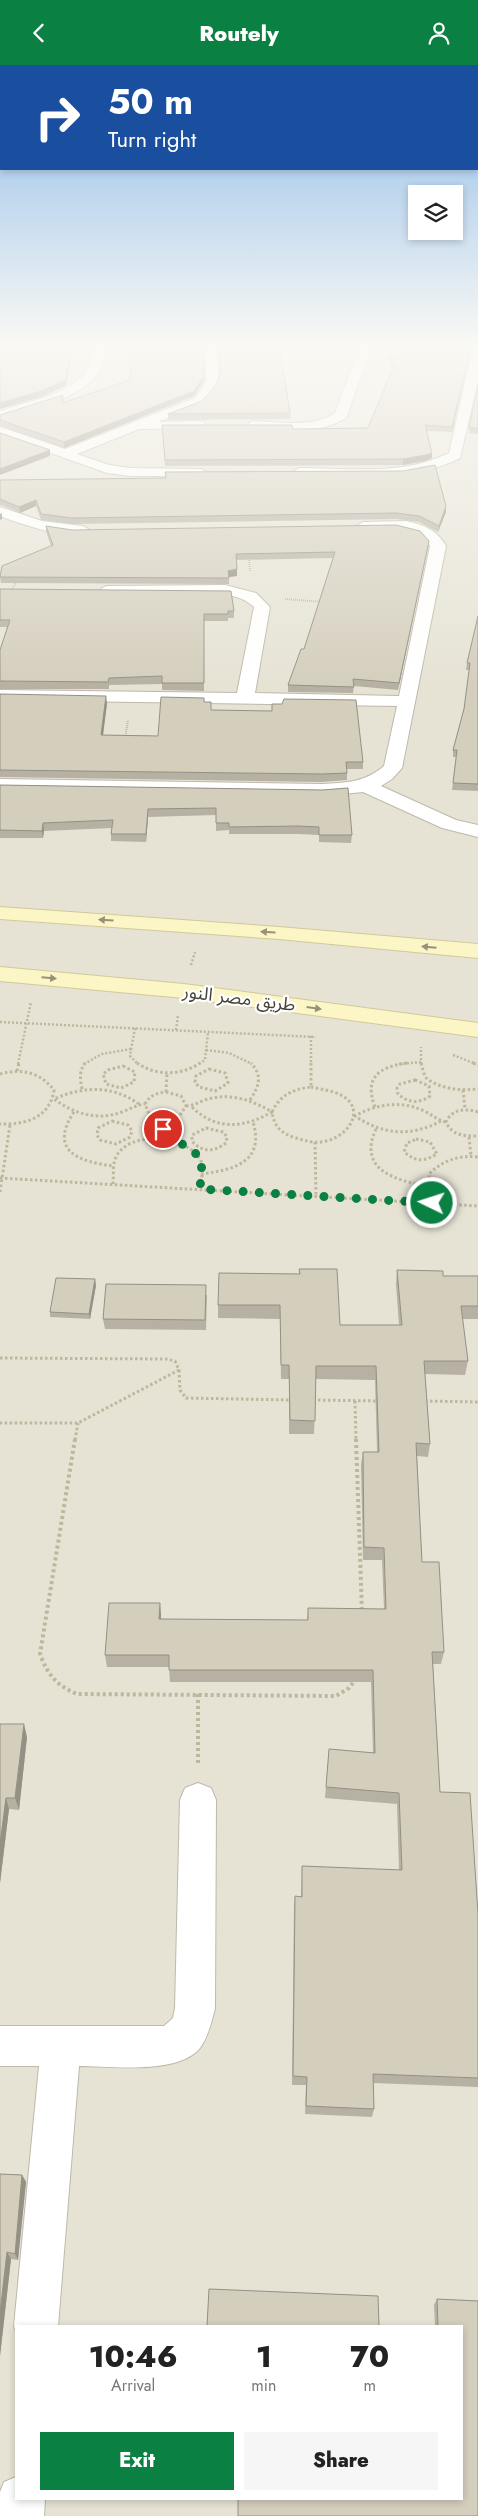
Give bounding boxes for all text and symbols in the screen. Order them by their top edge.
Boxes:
text: Routely [199,17,279,49]
icon: back [25,19,53,47]
icon: person [425,19,453,47]
text: 50 m [108,77,193,127]
icon: right [25,85,90,150]
text: Turn right [108,123,196,155]
map controls [408,185,463,240]
button: layers [408,185,463,240]
one-way arrow [97,916,113,924]
one-way arrow [259,928,275,936]
one-way arrow [421,943,437,951]
one-way arrow [41,975,57,983]
street label: طريق مصر النور [180,978,297,1018]
one-way arrow [307,1004,323,1012]
pin [142,1108,184,1150]
icon: arrive [149,1115,177,1143]
position arrow [405,1176,457,1228]
text: 10:46 [89,2335,178,2378]
text: 1 [256,2335,272,2378]
text: 70 [350,2335,389,2378]
text: Arrival [111,2374,155,2397]
text: min [251,2374,276,2397]
text: m [363,2374,376,2397]
button: Exit [40,2432,234,2490]
button: Share [244,2432,438,2490]

